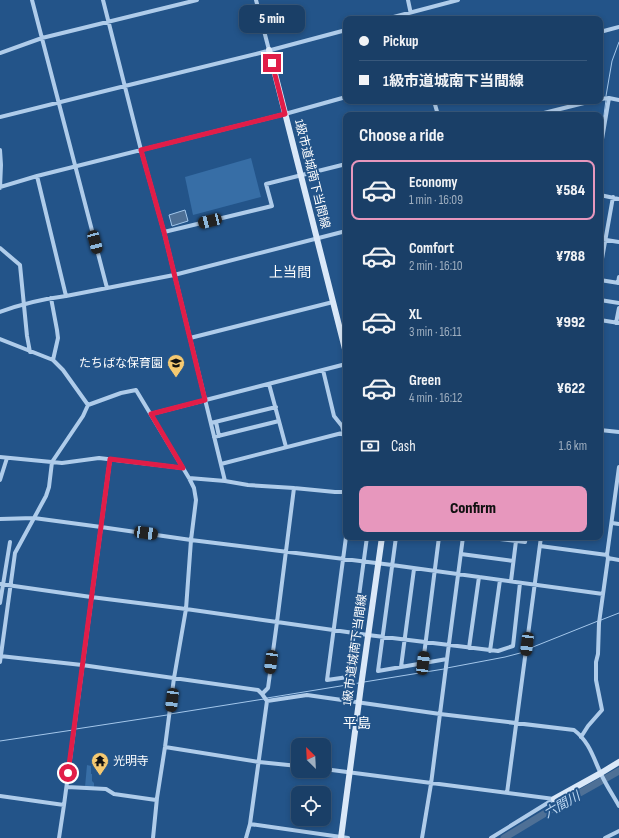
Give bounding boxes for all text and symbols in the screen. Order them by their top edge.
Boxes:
callout: 5 min [239,5,305,33]
text: 5 min [259,11,285,27]
text: Pickup [383,32,419,51]
route end [263,54,281,72]
text: 1級市道城南下当間線 [383,72,524,91]
street label: 1級市道城南下当間線 [291,118,333,230]
text: Choose a ride [359,125,444,146]
icon: car [361,172,397,208]
text: Economy [409,173,458,192]
text: ¥584 [556,181,585,200]
text: 1 min · 16:09 [409,192,463,208]
car [197,212,223,230]
car [86,229,104,255]
icon: car [361,238,397,274]
text: Comfort [409,239,454,258]
text: ¥788 [556,247,585,266]
text: 2 min · 16:10 [409,258,463,274]
district label: 上当間 [269,264,311,281]
icon: car [361,304,397,340]
text: XL [409,305,422,324]
text: ¥992 [556,313,585,332]
text: 3 min · 16:11 [409,324,461,340]
school or university icon: たちばな保育園 [166,353,186,378]
place label: たちばな保育園 [79,356,163,371]
icon: car [361,370,397,406]
text: Green [409,371,441,390]
text: ¥622 [556,379,585,398]
text: 4 min · 16:12 [409,390,462,406]
icon: cash [359,435,381,457]
text: Cash [391,437,416,456]
text: 1.6 km [559,438,587,454]
button: Confirm [359,486,587,532]
car [133,525,159,541]
street label: 1級市道城南下当間線 [340,593,370,707]
car [520,631,534,657]
car [263,649,279,675]
car [416,650,430,676]
car [165,687,179,713]
district label: 平島 [343,715,371,732]
north arrow [291,738,331,778]
map controls [291,738,331,826]
temple icon: 光明寺 [90,751,110,776]
place label: 光明寺 [113,754,149,769]
route start [59,764,77,782]
button: locate [291,786,331,826]
water label: 六間川 [541,787,585,822]

